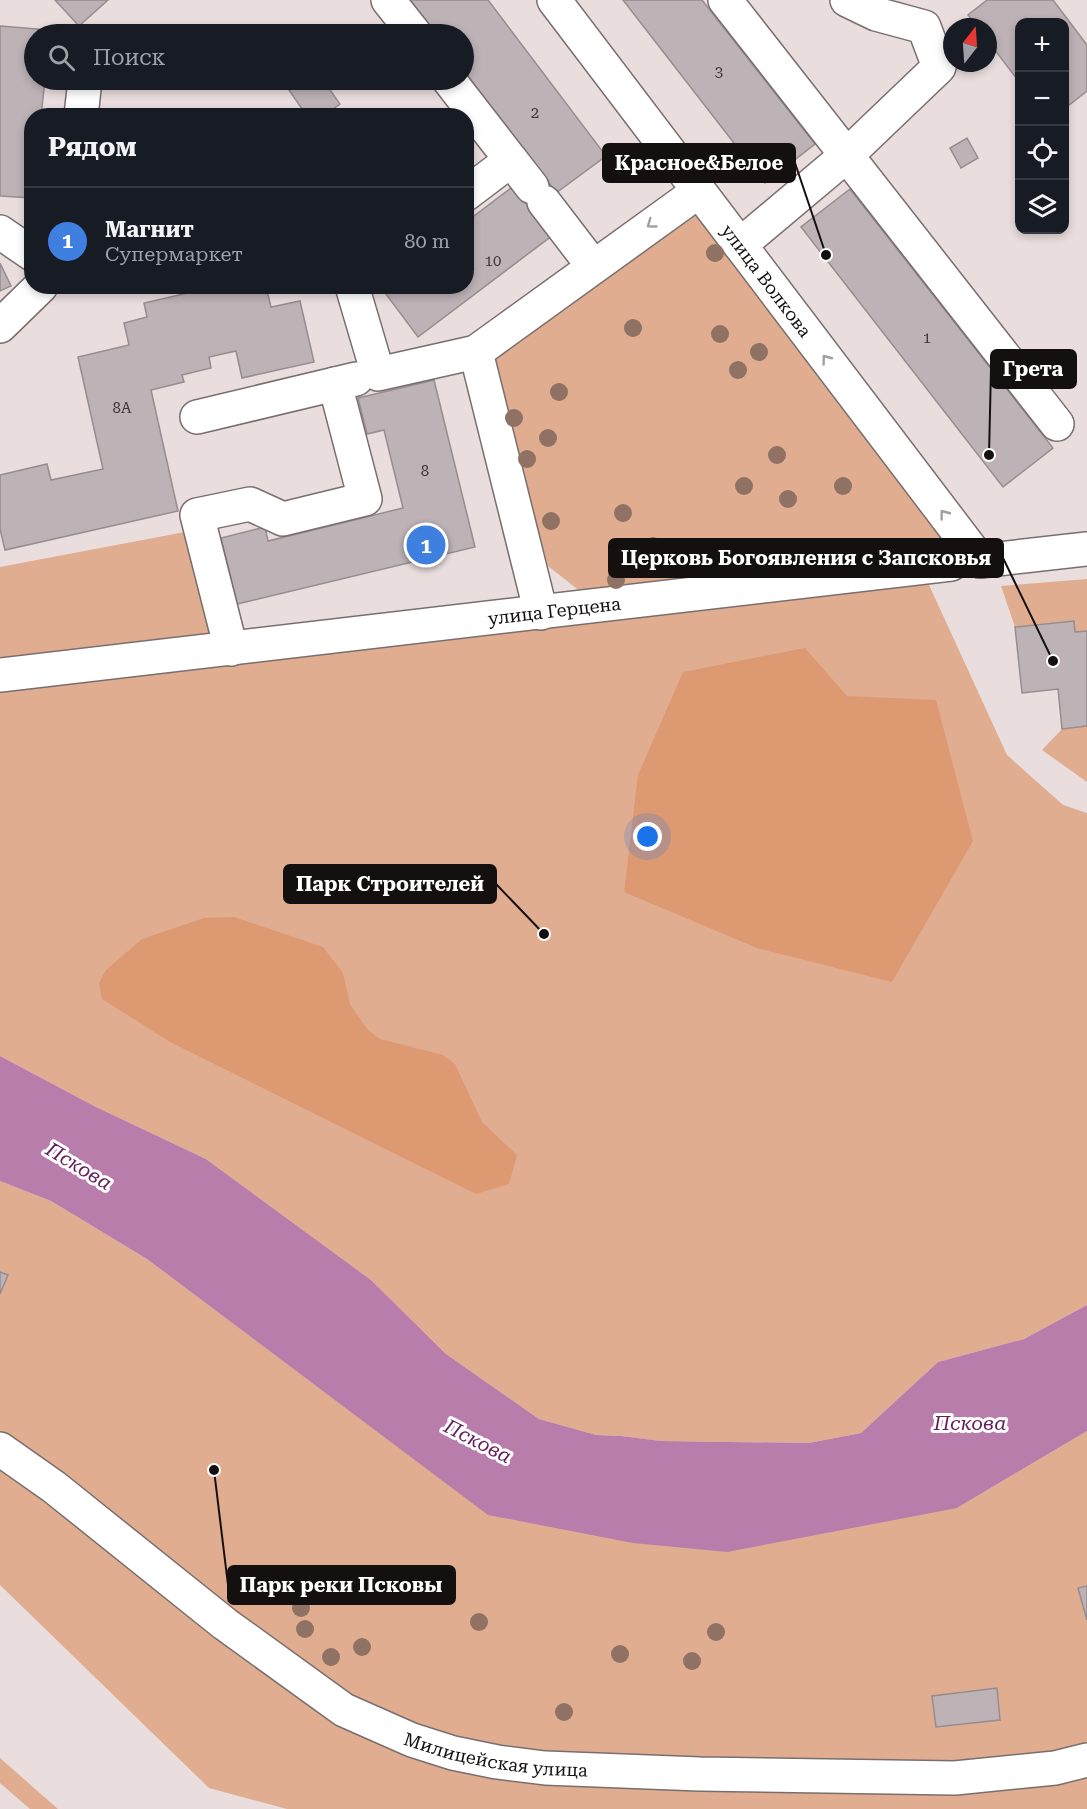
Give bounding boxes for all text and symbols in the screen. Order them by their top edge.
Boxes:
north arrow [943,18,997,72]
map controls [1015,18,1069,234]
button: + [1015,18,1069,72]
search box [24,24,474,90]
icon: search [45,41,78,74]
text: Поиск [93,45,165,70]
house number: 3 [715,63,723,81]
button: − [1015,72,1069,126]
house number: 2 [531,104,539,122]
button: locate [1015,126,1069,180]
text: Рядом [48,132,137,162]
callout: Красное&Белое [603,144,795,182]
text: Красное&Белое [615,151,783,175]
button: layers [1015,180,1069,234]
text: Магнит [105,217,194,242]
one-way arrow [646,217,657,228]
street label: улица Волкова [717,220,817,341]
text: 1 [62,229,73,253]
text: 80 m [404,229,450,253]
text: Супермаркет [105,242,243,266]
house number: 10 [485,252,501,270]
house number: 1 [923,329,931,347]
callout: Грета [991,350,1076,388]
one-way arrow [823,355,834,366]
text: Грета [1003,357,1064,381]
house number: 8А [113,399,132,417]
house number: 8 [421,462,429,480]
one-way arrow [941,510,952,521]
pin: 1 [406,522,446,568]
callout: Церковь Богоявления с Запсковья [609,539,1003,577]
text: Церковь Богоявления с Запсковья [621,546,991,570]
street label: улица Герцена [487,592,622,628]
your location [633,822,662,851]
callout: Парк Строителей [284,865,496,903]
text: Парк Строителей [296,872,484,896]
water label: Пскова [41,1137,116,1195]
water label: Пскова [933,1411,1006,1435]
water label: Пскова [439,1413,516,1468]
callout: Парк реки Псковы [228,1566,455,1604]
text: Парк реки Псковы [240,1573,442,1597]
street label: Милицейская улица [401,1728,588,1780]

